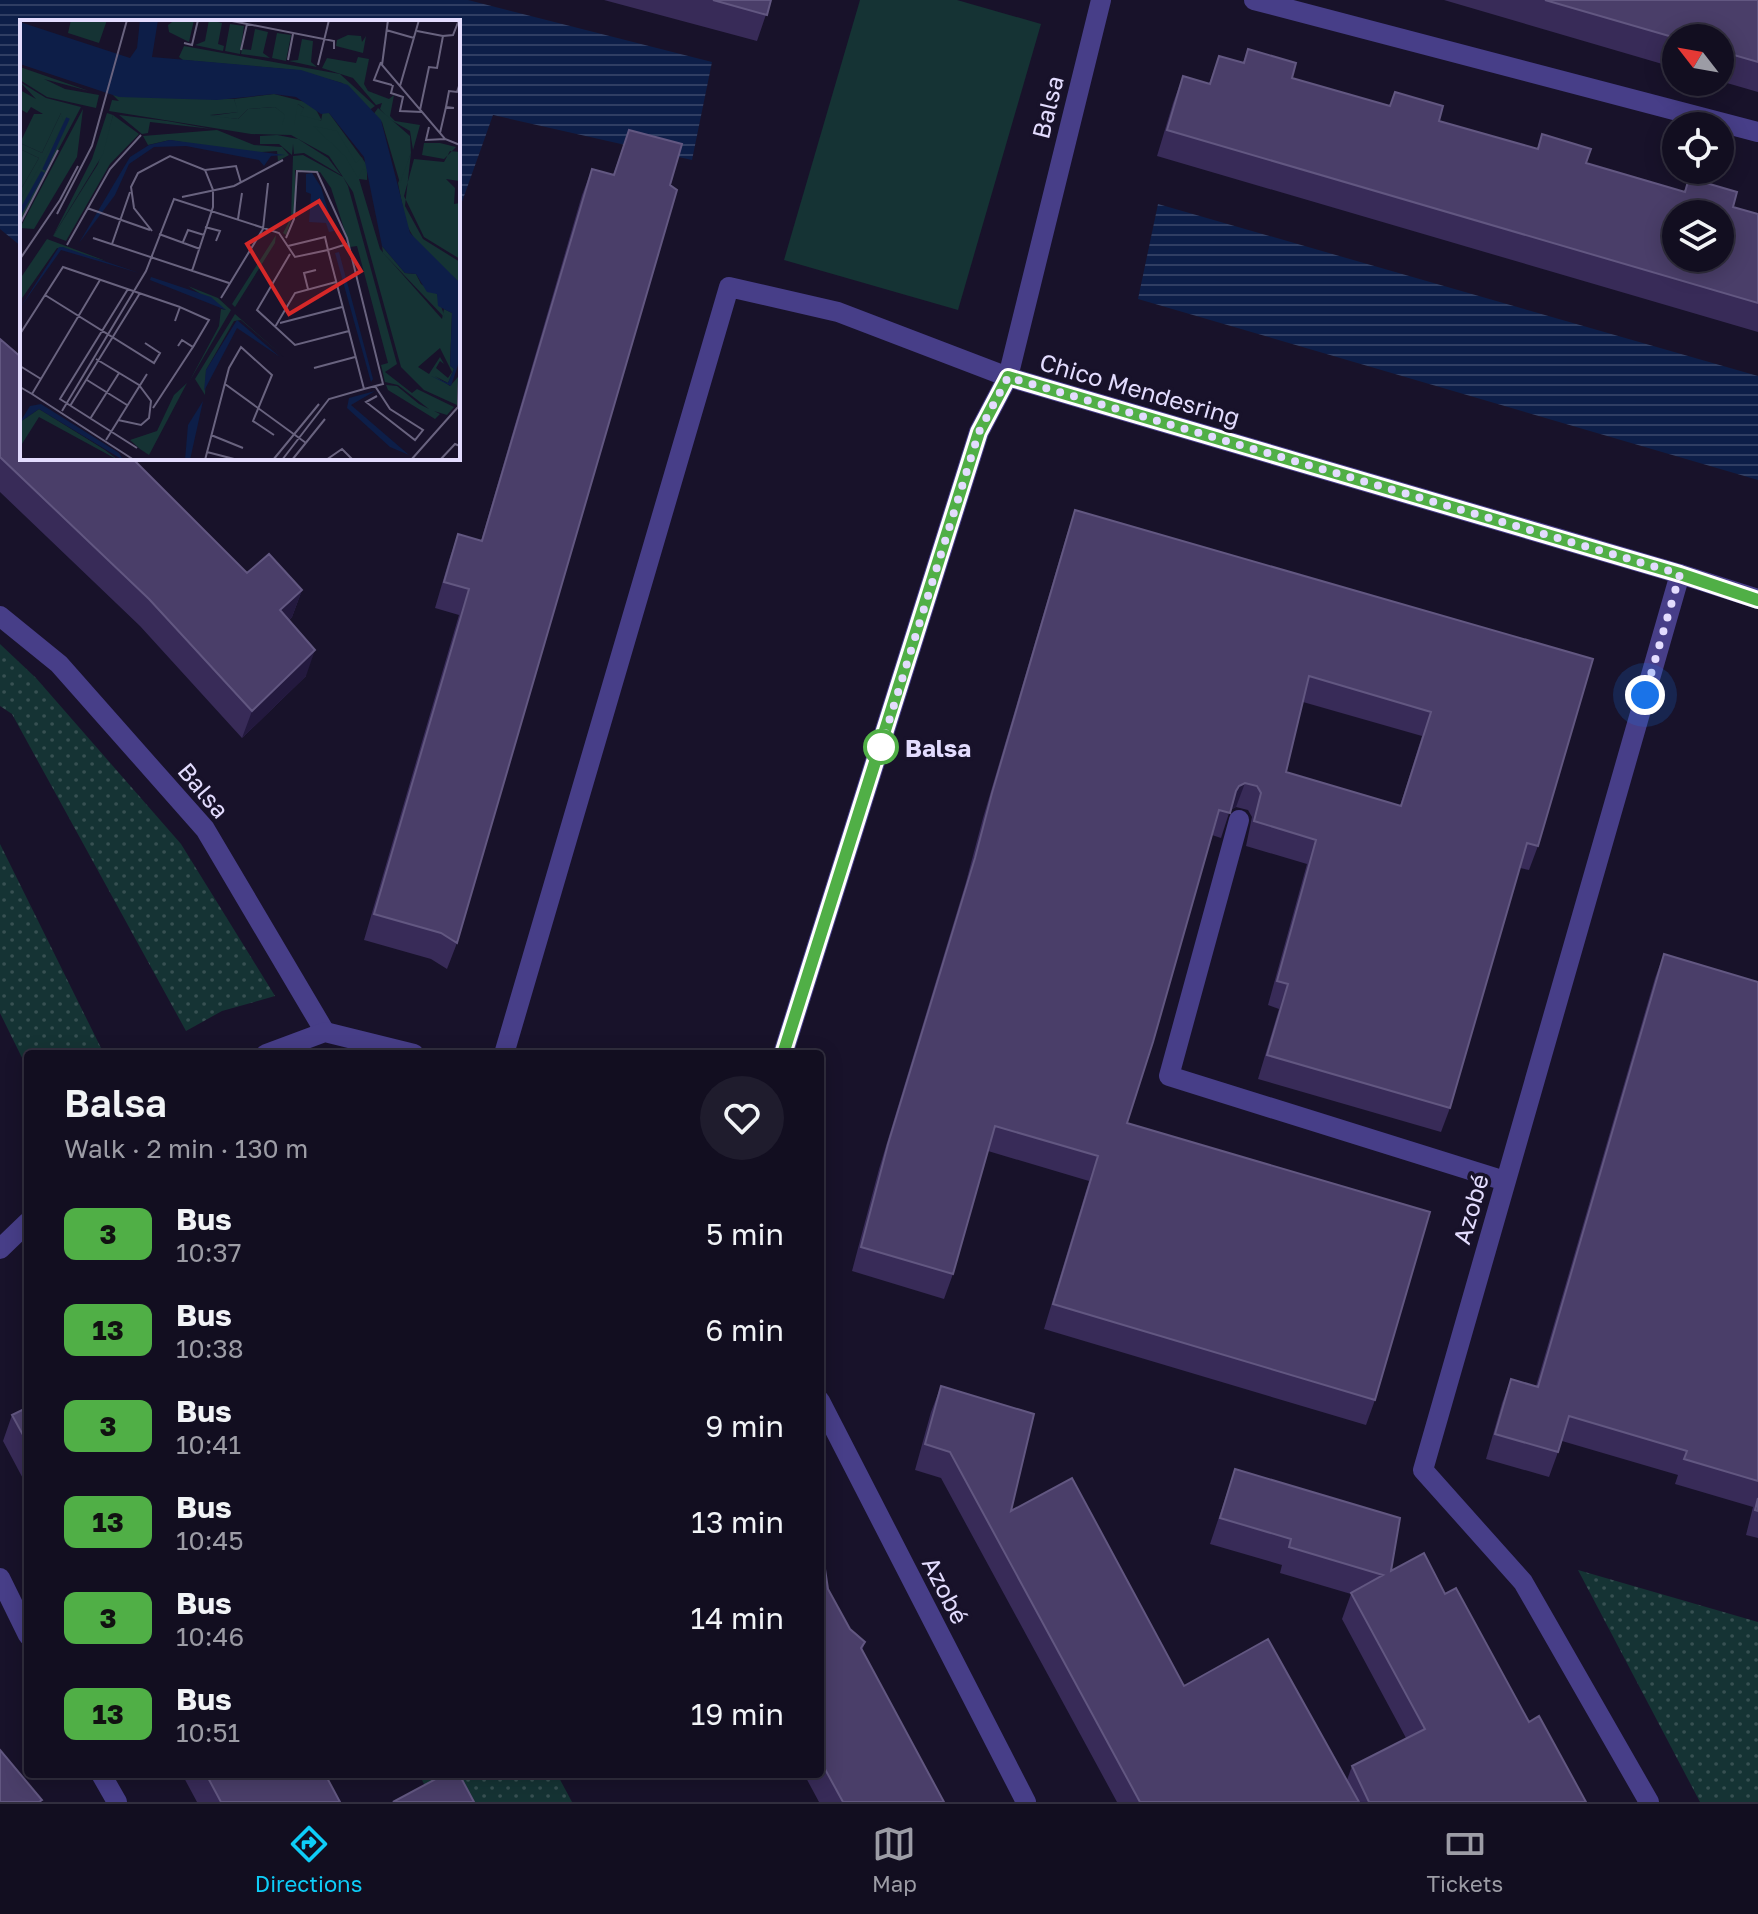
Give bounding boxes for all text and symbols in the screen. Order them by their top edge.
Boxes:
inset map [20,20,460,460]
north arrow [1662,24,1734,96]
map controls [1662,24,1734,272]
street label: Balsa [1025,73,1069,141]
button: locate [1662,112,1734,184]
button: layers [1662,200,1734,272]
street label: Chico Mendesring [1036,347,1244,431]
your location [1625,675,1665,715]
marker: Balsa [864,730,898,764]
place label: Balsa [905,733,971,762]
street label: Balsa [172,756,236,824]
button: heart [700,1076,784,1160]
text: Balsa [64,1080,167,1125]
text: Walk · 2 min · 130 m [64,1133,308,1164]
street label: Azobé [1446,1171,1494,1247]
text: Bus [176,1201,232,1237]
text: 5 min [706,1216,784,1252]
text: 3 [99,1217,117,1250]
text: 10:37 [176,1237,242,1268]
text: Bus [176,1297,232,1333]
text: 6 min [705,1312,784,1348]
text: 13 [92,1313,124,1346]
text: 10:38 [176,1333,244,1364]
text: Bus [176,1393,232,1429]
text: 9 min [705,1408,784,1444]
text: 3 [99,1409,117,1442]
text: 10:41 [176,1429,241,1460]
text: Bus [176,1489,232,1525]
text: 13 min [691,1504,784,1540]
text: 13 [92,1505,124,1538]
text: 10:45 [176,1525,243,1556]
street label: Azobé [917,1552,975,1628]
text: Bus [176,1585,232,1621]
text: 14 min [691,1600,784,1636]
text: 3 [99,1601,117,1634]
text: 10:46 [176,1621,244,1652]
text: Bus [176,1681,232,1717]
text: 19 min [691,1696,784,1732]
text: 13 [92,1697,124,1730]
text: 10:51 [176,1717,240,1748]
tab: Directions [255,1822,362,1897]
tab: Map [872,1822,917,1897]
tab: Tickets [1426,1822,1503,1897]

